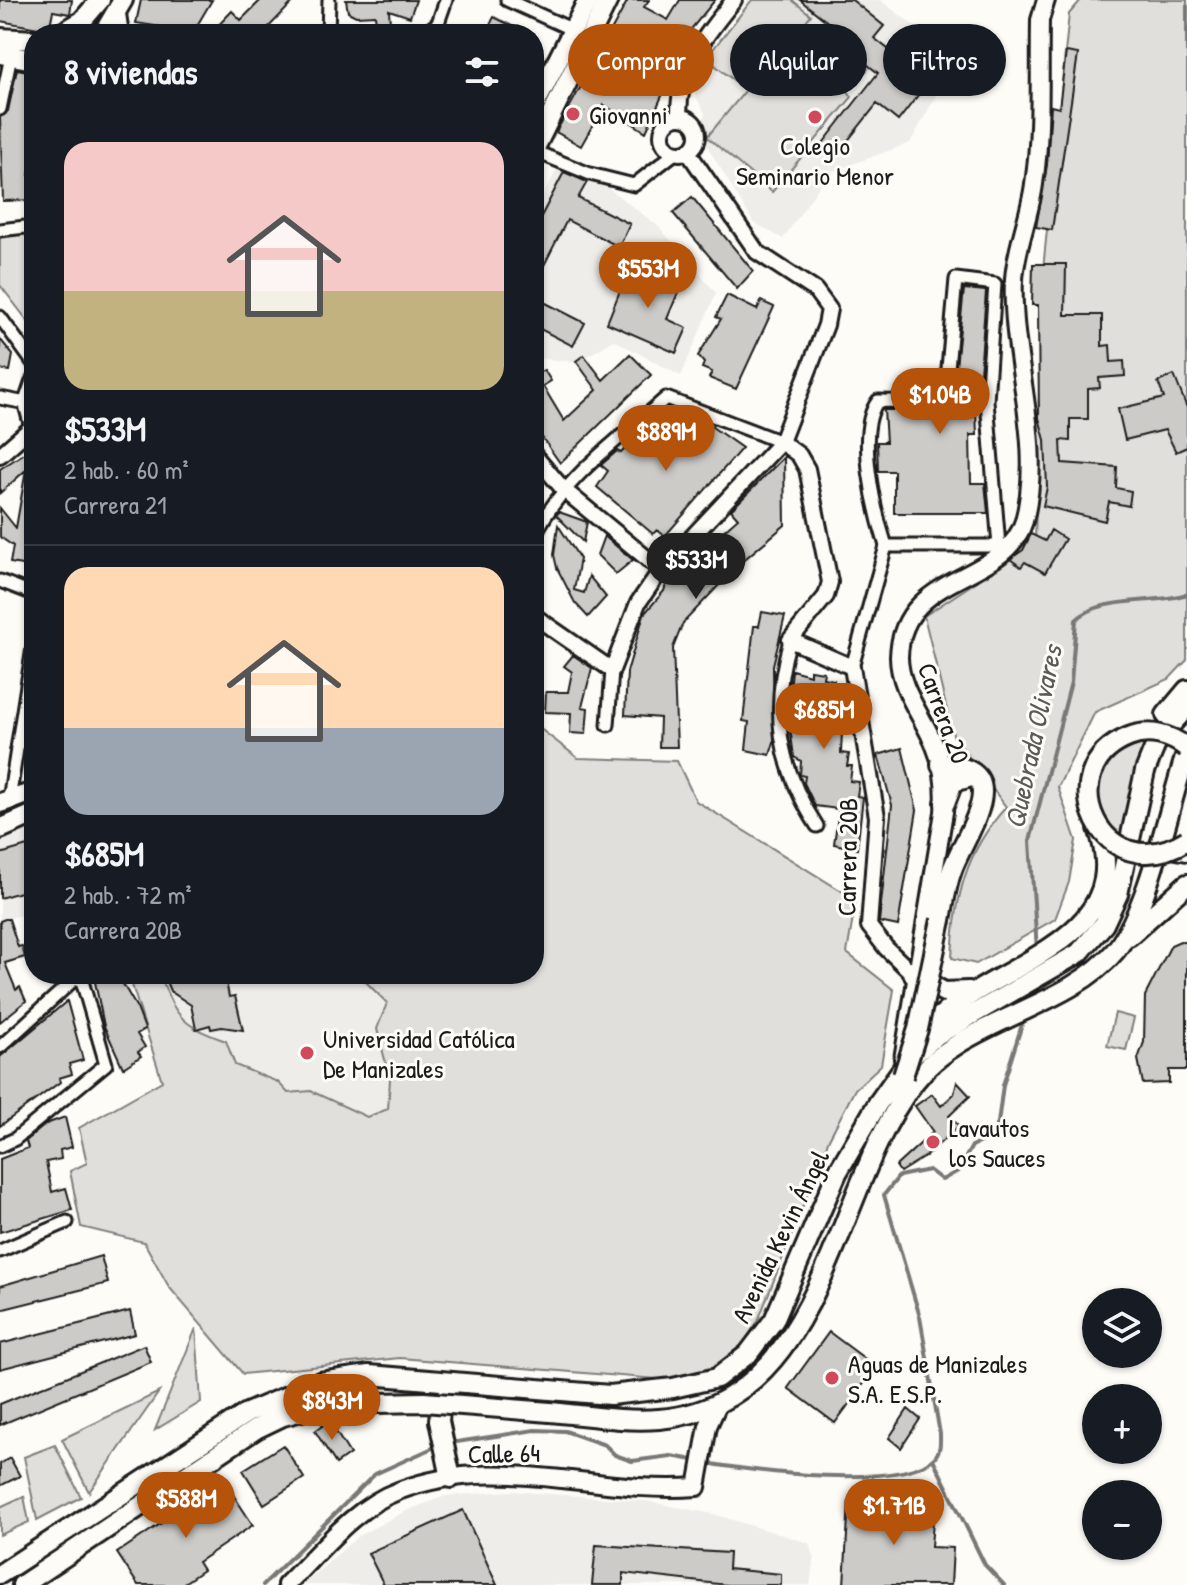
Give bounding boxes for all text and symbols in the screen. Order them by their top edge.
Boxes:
chip: Comprar [568,24,714,96]
chip: Alquilar [730,24,867,96]
chip: Filtros [883,24,1006,96]
text: 8 viviendas [64,49,198,95]
icon: filters [460,50,504,94]
place label: Giovanni [589,97,668,132]
marker: Giovanni [564,105,582,123]
marker: Colegio Seminario Menor [806,108,824,126]
place label: Colegio Seminario Menor [736,128,894,193]
icon: home [212,194,356,338]
pin: $553M [592,242,704,310]
text: $553M [617,250,679,285]
pin: $1.04B [875,368,1005,436]
text: $1.04B [909,376,971,411]
pin: $889M [610,405,722,473]
text: $533M [64,406,146,452]
text: $889M [636,413,696,448]
text: 2 hab. · 60 m² [64,452,188,487]
text: Carrera 21 [64,487,167,522]
pin: $533M [640,533,752,601]
text: $533M [665,541,727,576]
icon: home [212,619,356,763]
water label: Quebrada Olivares [995,640,1071,832]
street label: Carrera 20 [910,658,978,768]
pin: $685M [768,683,880,751]
text: $685M [793,691,855,726]
street label: Carrera 20B [828,798,866,916]
text: $685M [64,831,144,877]
text: 2 hab. · 72 m² [64,877,191,912]
text: Carrera 20B [64,912,182,947]
place label: Universidad Católica De Manizales [323,1021,515,1086]
marker: Universidad Católica De Manizales [298,1044,316,1062]
place label: Lavautos los Sauces [949,1110,1045,1175]
marker: Lavautos los Sauces [924,1133,942,1151]
street label: Avenida Kevin Ángel [723,1144,837,1328]
map controls [1082,1288,1162,1560]
button: layers [1082,1288,1162,1368]
place label: Aguas de Manizales S.A. E.S.P. [848,1346,1027,1411]
marker: Aguas de Manizales S.A. E.S.P. [823,1369,841,1387]
pin: $843M [276,1374,388,1442]
text: $843M [301,1382,363,1417]
button: + [1082,1384,1162,1464]
street label: Calle 64 [468,1435,540,1471]
pin: $588M [130,1472,242,1540]
pin: $1.71B [829,1479,959,1547]
text: $588M [155,1480,217,1515]
button: − [1082,1480,1162,1560]
text: $1.71B [862,1487,926,1522]

